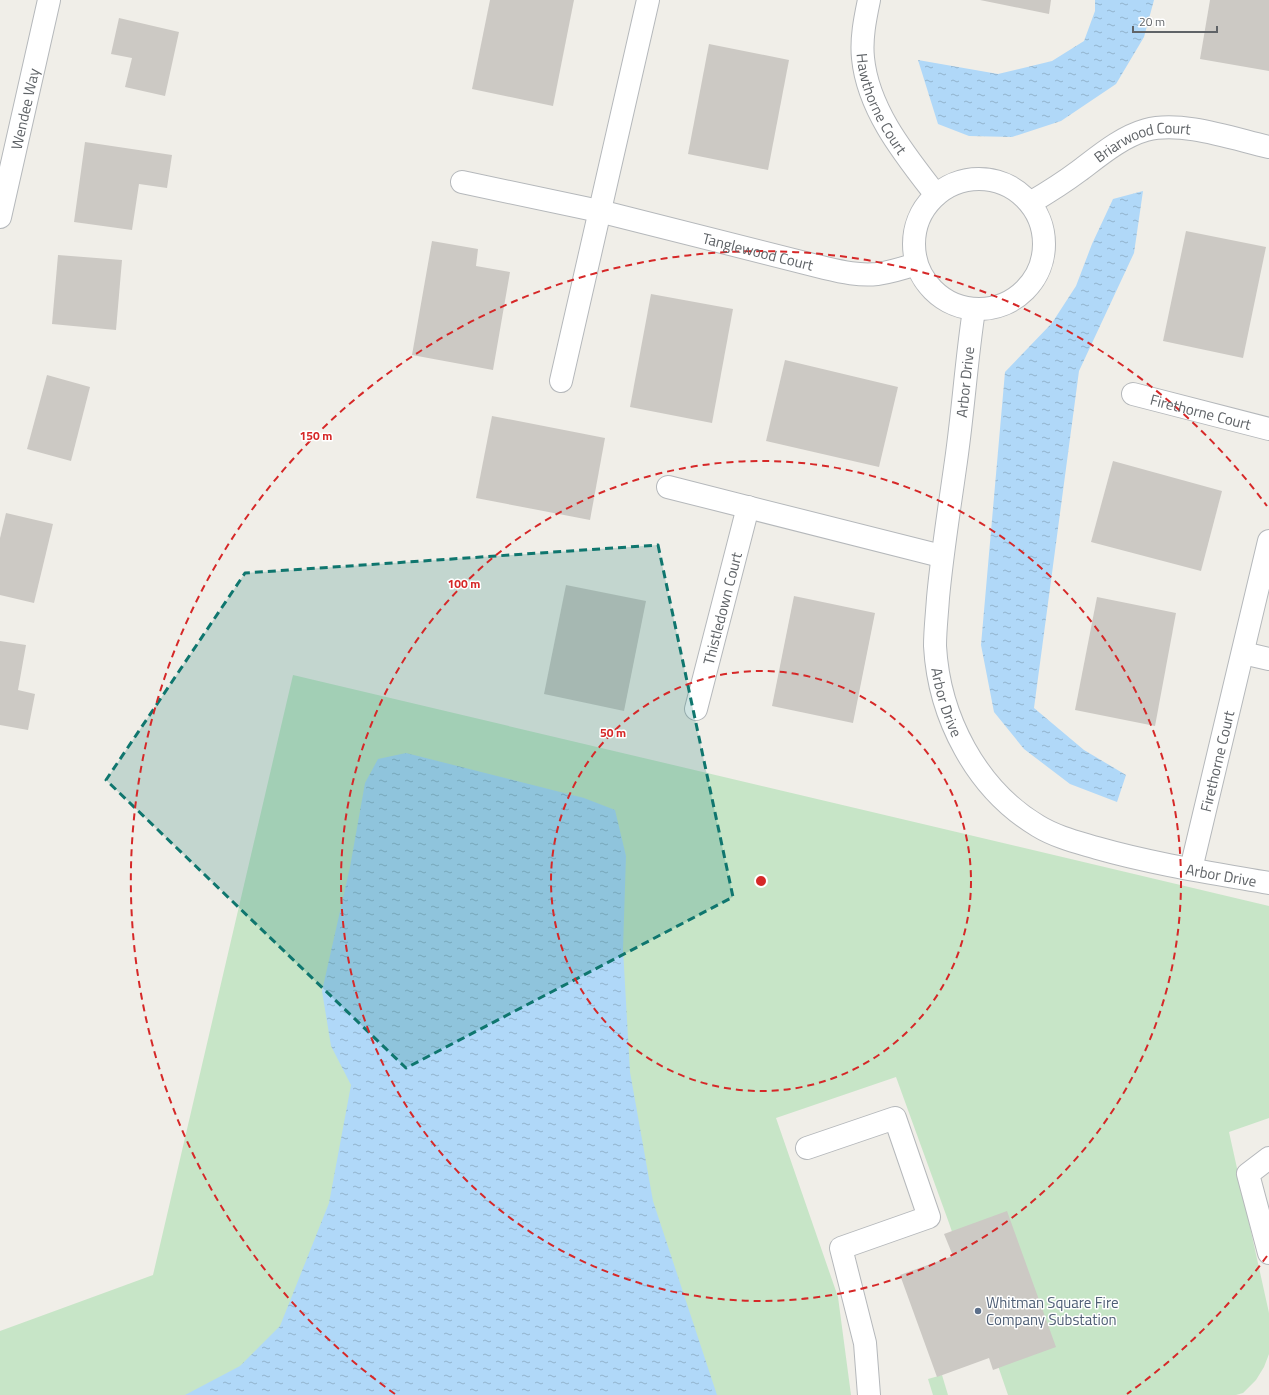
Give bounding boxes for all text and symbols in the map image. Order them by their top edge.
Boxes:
scale bar [1133,8,1217,34]
text: 20 m [1139,12,1165,31]
street label: Hawthorne Court [851,52,914,160]
street label: Wendee Way [4,66,45,152]
street label: Briarwood Court [1089,116,1193,168]
street label: Tanglewood Court [700,226,817,276]
street label: Arbor Drive [950,345,980,419]
street label: Firethorne Court [1148,387,1255,436]
text: 150 m [300,426,332,445]
street label: Thistledown Court [696,549,748,667]
text: 100 m [448,574,480,593]
street label: Arbor Drive [926,666,969,741]
street label: Firethorne Court [1194,707,1240,814]
text: 50 m [600,723,626,742]
street label: Arbor Drive [1184,857,1258,892]
centre of rings [754,874,768,888]
place label: Whitman Square Fire Company Substation [986,1291,1119,1331]
marker: Whitman Square Fire Company Substation [973,1306,983,1316]

